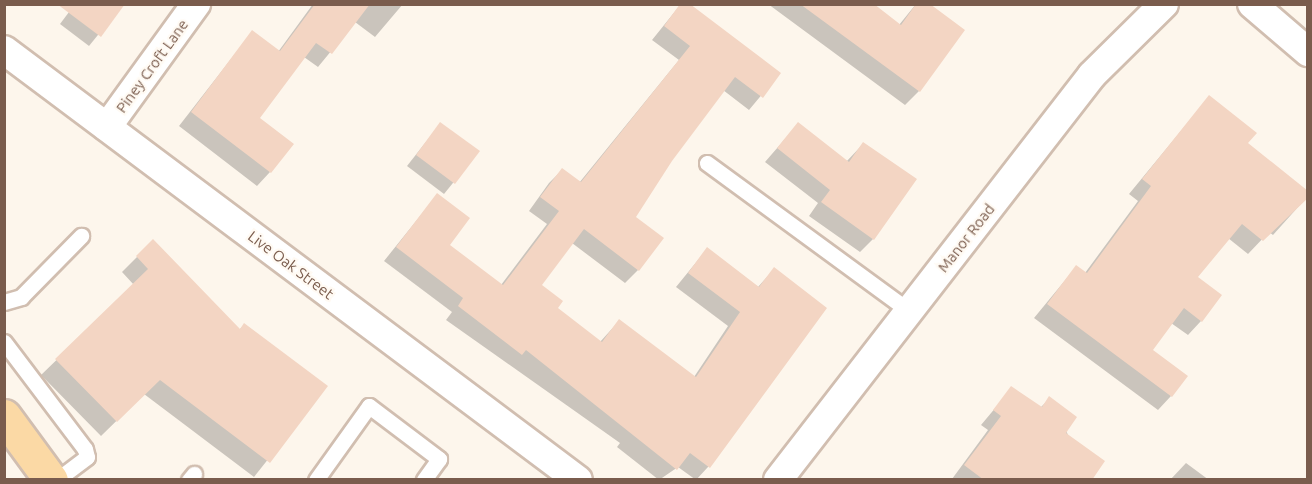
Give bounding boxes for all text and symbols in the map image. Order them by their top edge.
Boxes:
street label: Piney Croft Lane [112,16,192,116]
street label: Manor Road [934,200,998,276]
street label: Live Oak Street [245,227,337,303]

